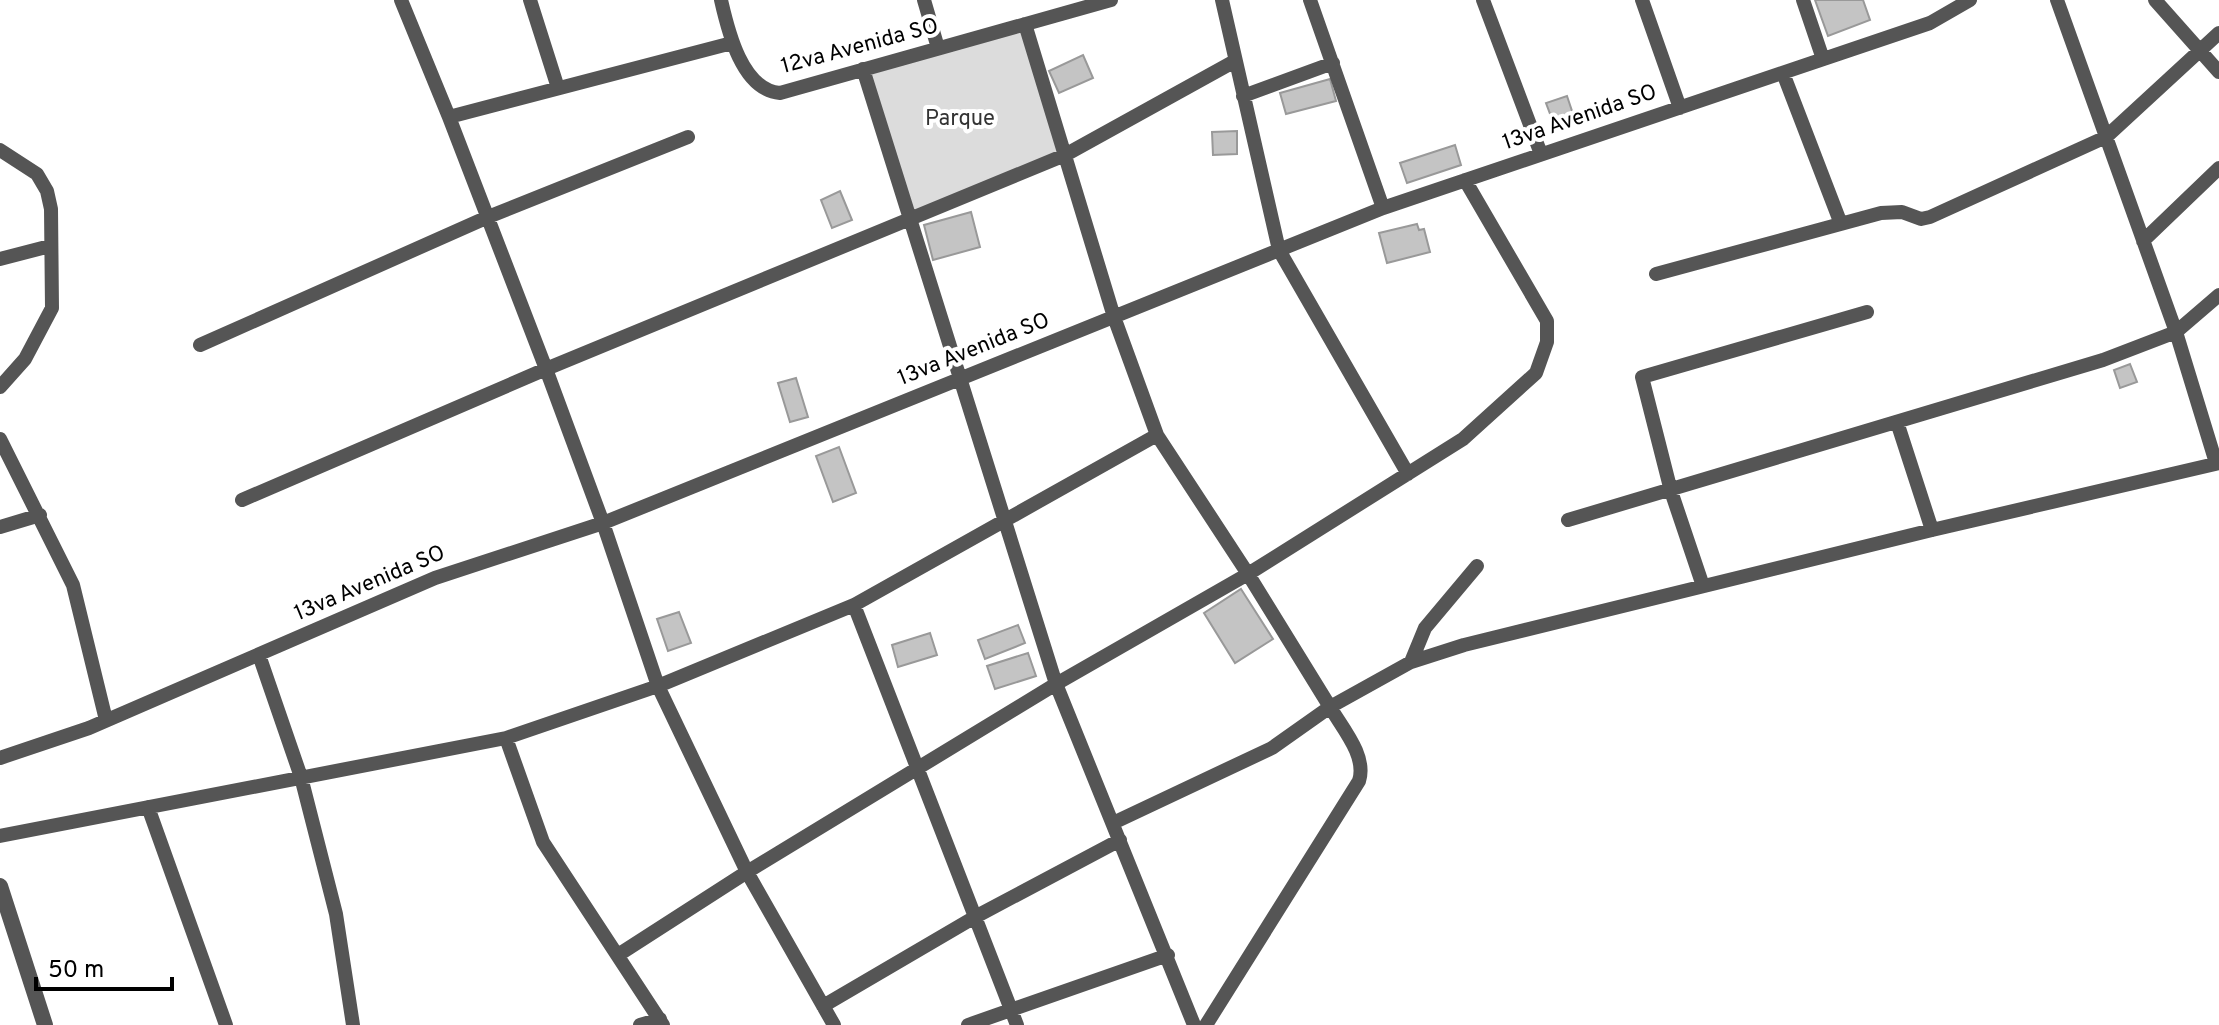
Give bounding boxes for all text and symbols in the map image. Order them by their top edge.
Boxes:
street label: 12va Avenida SO [778,13,942,81]
street label: 13va Avenida SO [1499,79,1661,157]
park label: Parque [925,106,995,133]
street label: 13va Avenida SO [894,307,1054,393]
street label: 13va Avenida SO [290,540,450,628]
scale bar [36,941,172,991]
text: 50 m [48,956,104,986]

